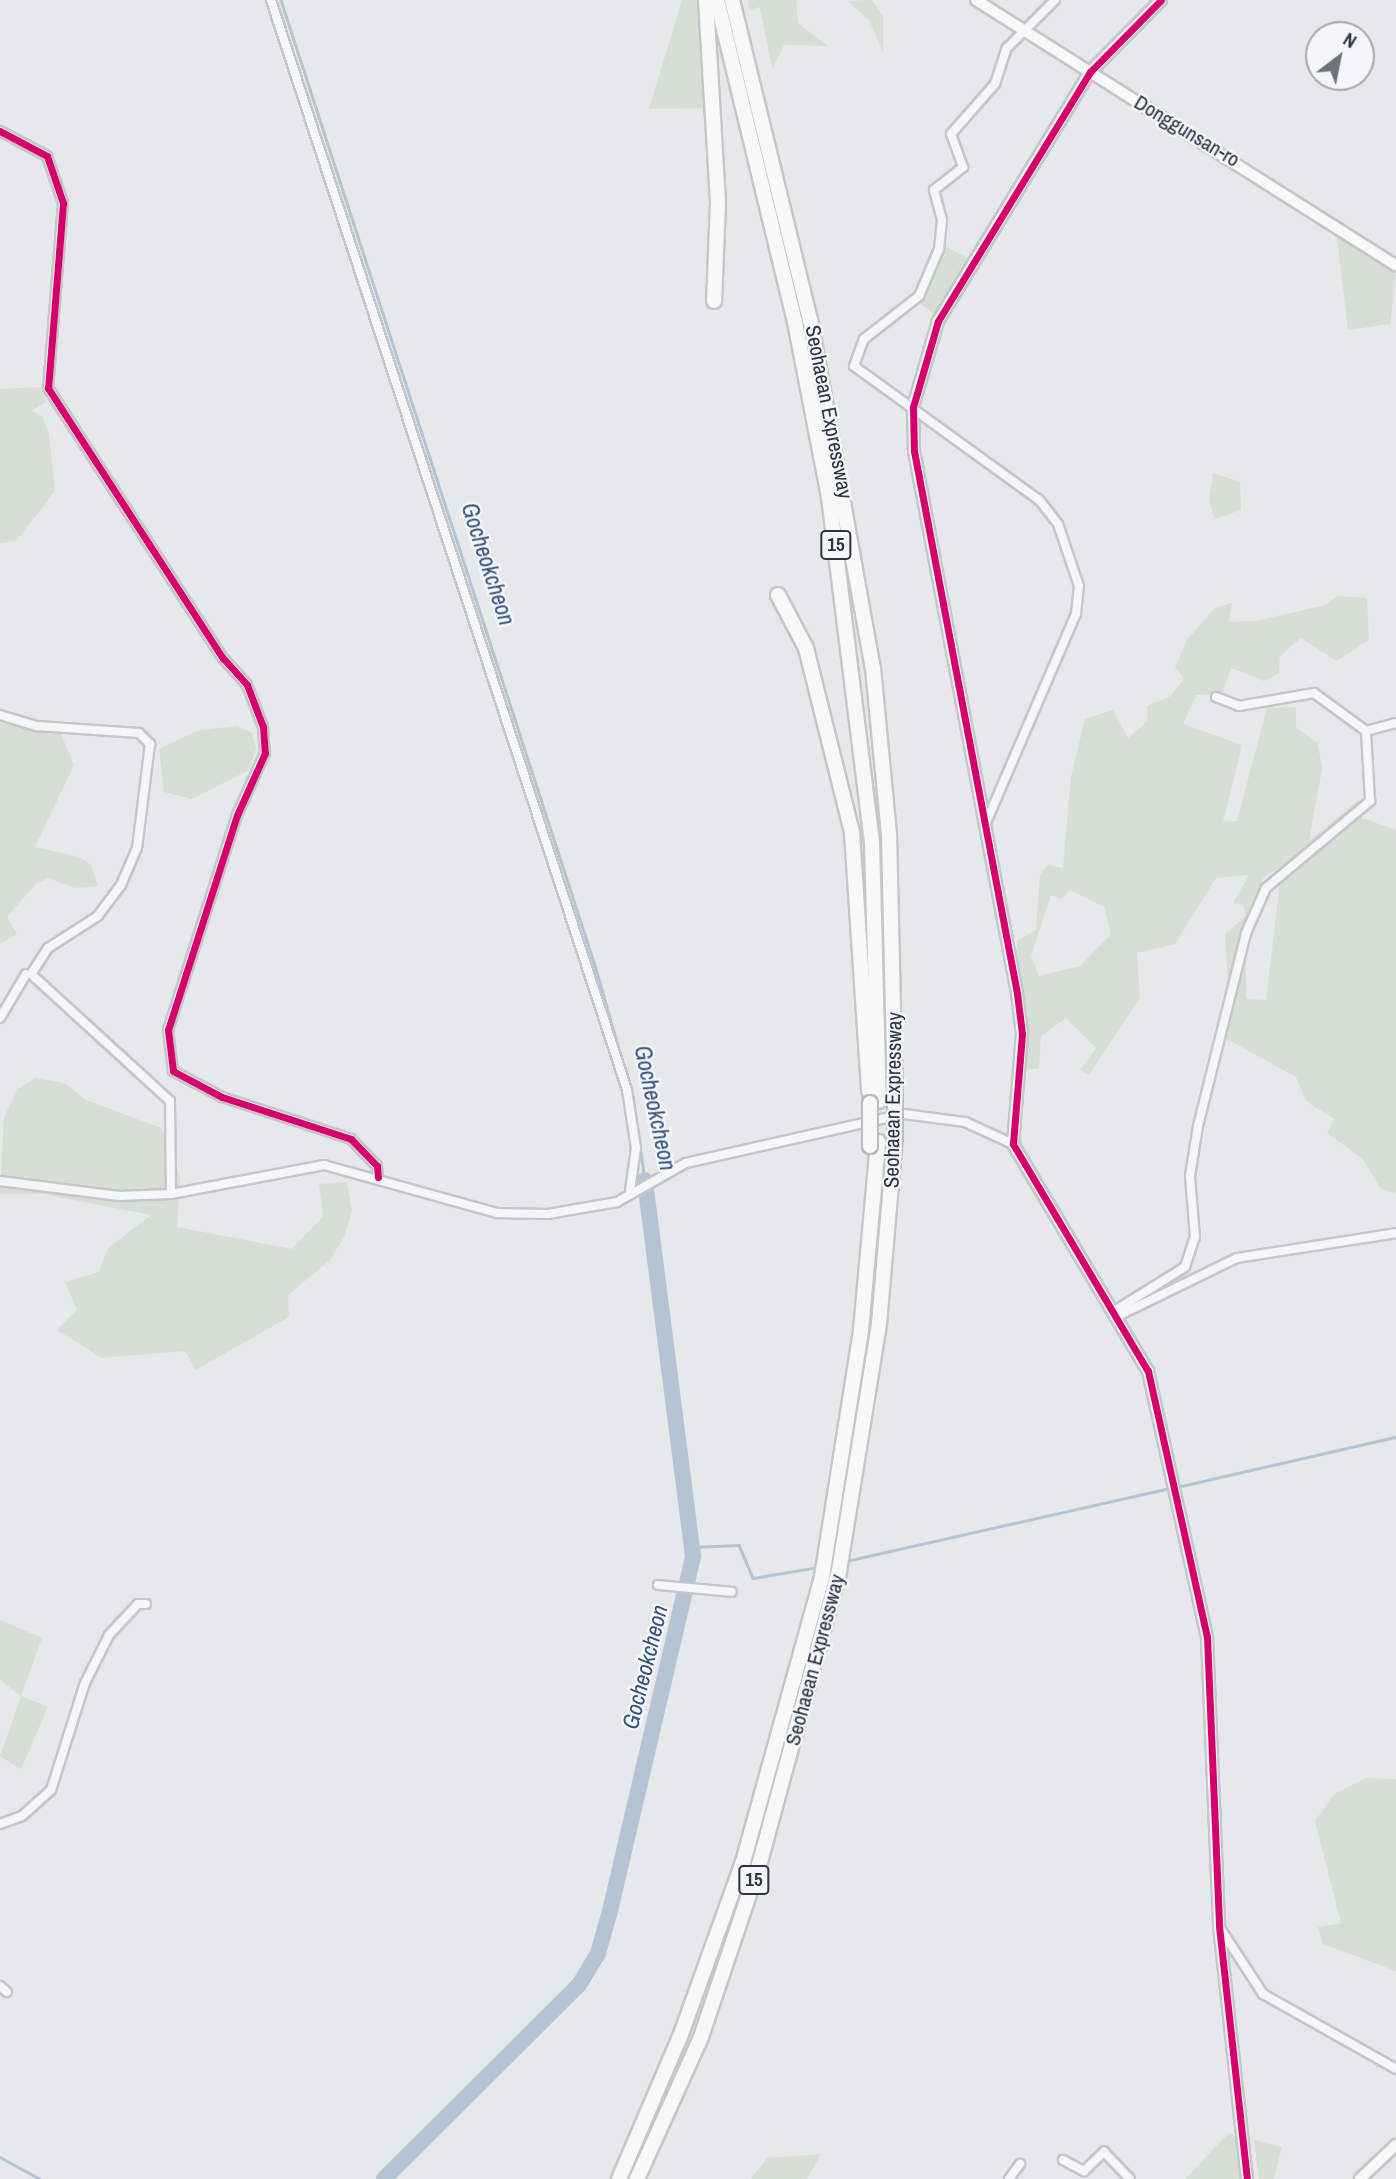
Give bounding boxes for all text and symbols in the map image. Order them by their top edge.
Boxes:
north arrow [1305,21,1375,91]
text: N [1338,26,1362,54]
street label: Donggunsan-ro [1130,90,1244,172]
street label: Seohaean Expressway [800,323,858,501]
water label: Gocheokcheon [455,499,521,629]
road number: 15 [820,530,852,560]
street label: Seohaean Expressway [879,1012,907,1188]
water label: Gocheokcheon [628,1043,682,1173]
street label: Seohaean Expressway [780,1572,850,1748]
water label: Gocheokcheon [616,1602,674,1732]
road number: 15 [738,1864,770,1896]

